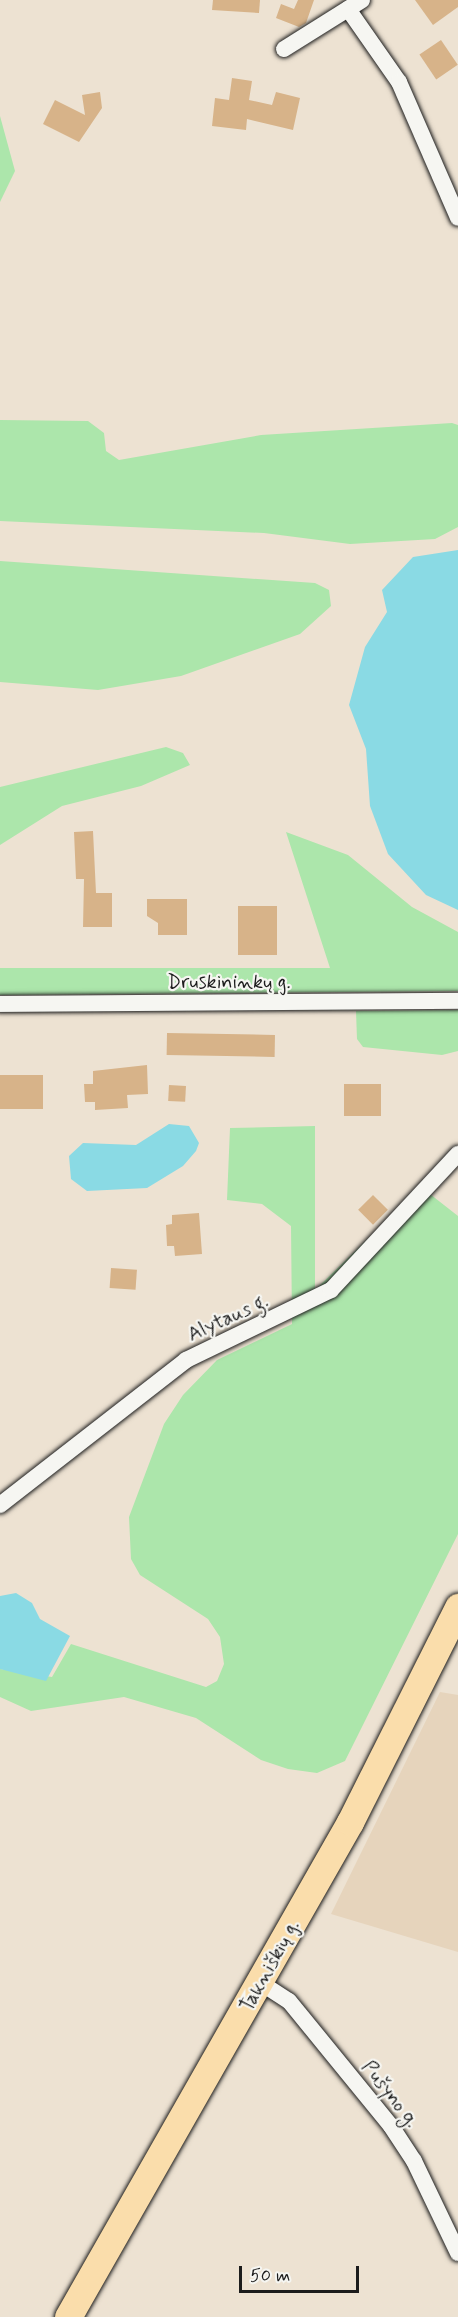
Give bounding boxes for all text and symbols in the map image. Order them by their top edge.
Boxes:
street label: Druskininkų g. [167,970,291,994]
street label: Alytaus g. [184,1289,272,1347]
street label: Takniškių g. [235,1916,305,2016]
street label: Pušyno g. [357,2056,423,2132]
scale bar [242,2254,362,2292]
text: 50 m [250,2264,290,2288]

